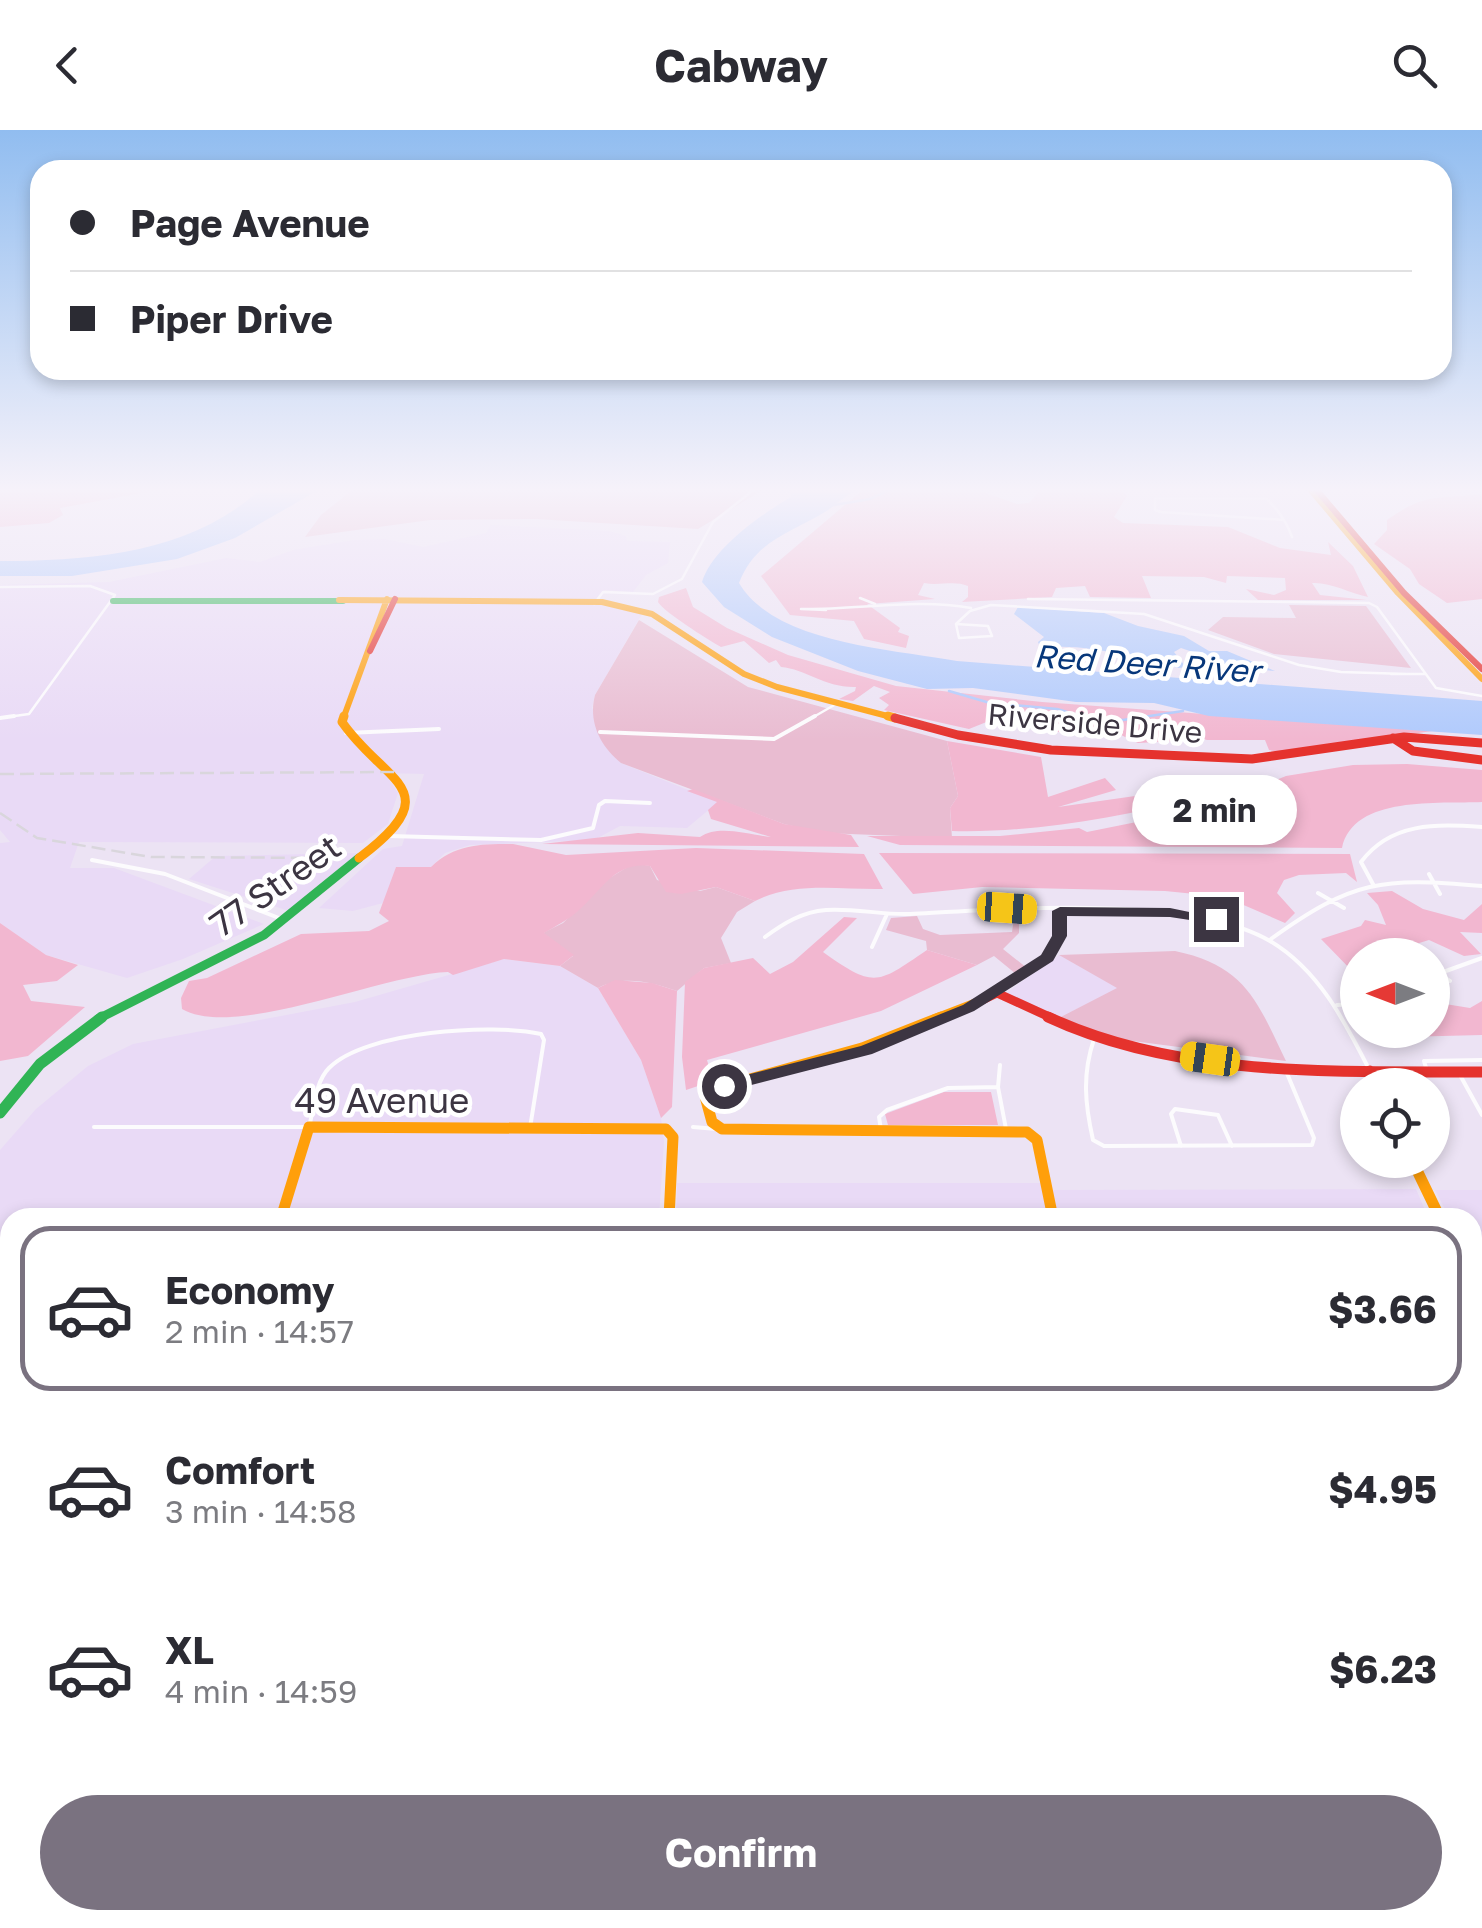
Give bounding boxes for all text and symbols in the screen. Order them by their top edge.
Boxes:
icon: back [40,38,95,93]
text: Cabway [654,38,828,92]
icon: search [1387,38,1442,93]
text: Page Avenue [130,200,370,245]
text: Piper Drive [130,296,333,341]
water label: Red Deer River [1033,636,1266,690]
street label: Riverside Drive [986,696,1204,750]
callout: 2 min [1134,774,1298,844]
text: 2 min [1173,791,1256,829]
street label: 77 Street [202,825,348,945]
car [976,891,1038,925]
route end [1194,897,1239,942]
north arrow [1340,938,1450,1048]
map controls [1340,938,1450,1178]
car [1178,1040,1242,1078]
route start [702,1064,747,1109]
button: locate [1340,1068,1450,1178]
street label: 49 Avenue [295,1079,469,1121]
icon: car [45,1264,135,1354]
text: Economy [165,1267,334,1312]
text: $3.66 [1328,1286,1437,1331]
text: 2 min · 14:57 [165,1312,354,1350]
icon: car [45,1444,135,1534]
text: Comfort [165,1447,315,1492]
text: $4.95 [1328,1466,1437,1511]
text: 3 min · 14:58 [165,1492,357,1530]
icon: car [45,1624,135,1714]
text: XL [165,1627,214,1672]
text: $6.23 [1329,1646,1437,1691]
text: 4 min · 14:59 [165,1672,357,1710]
button: Confirm [40,1795,1442,1910]

